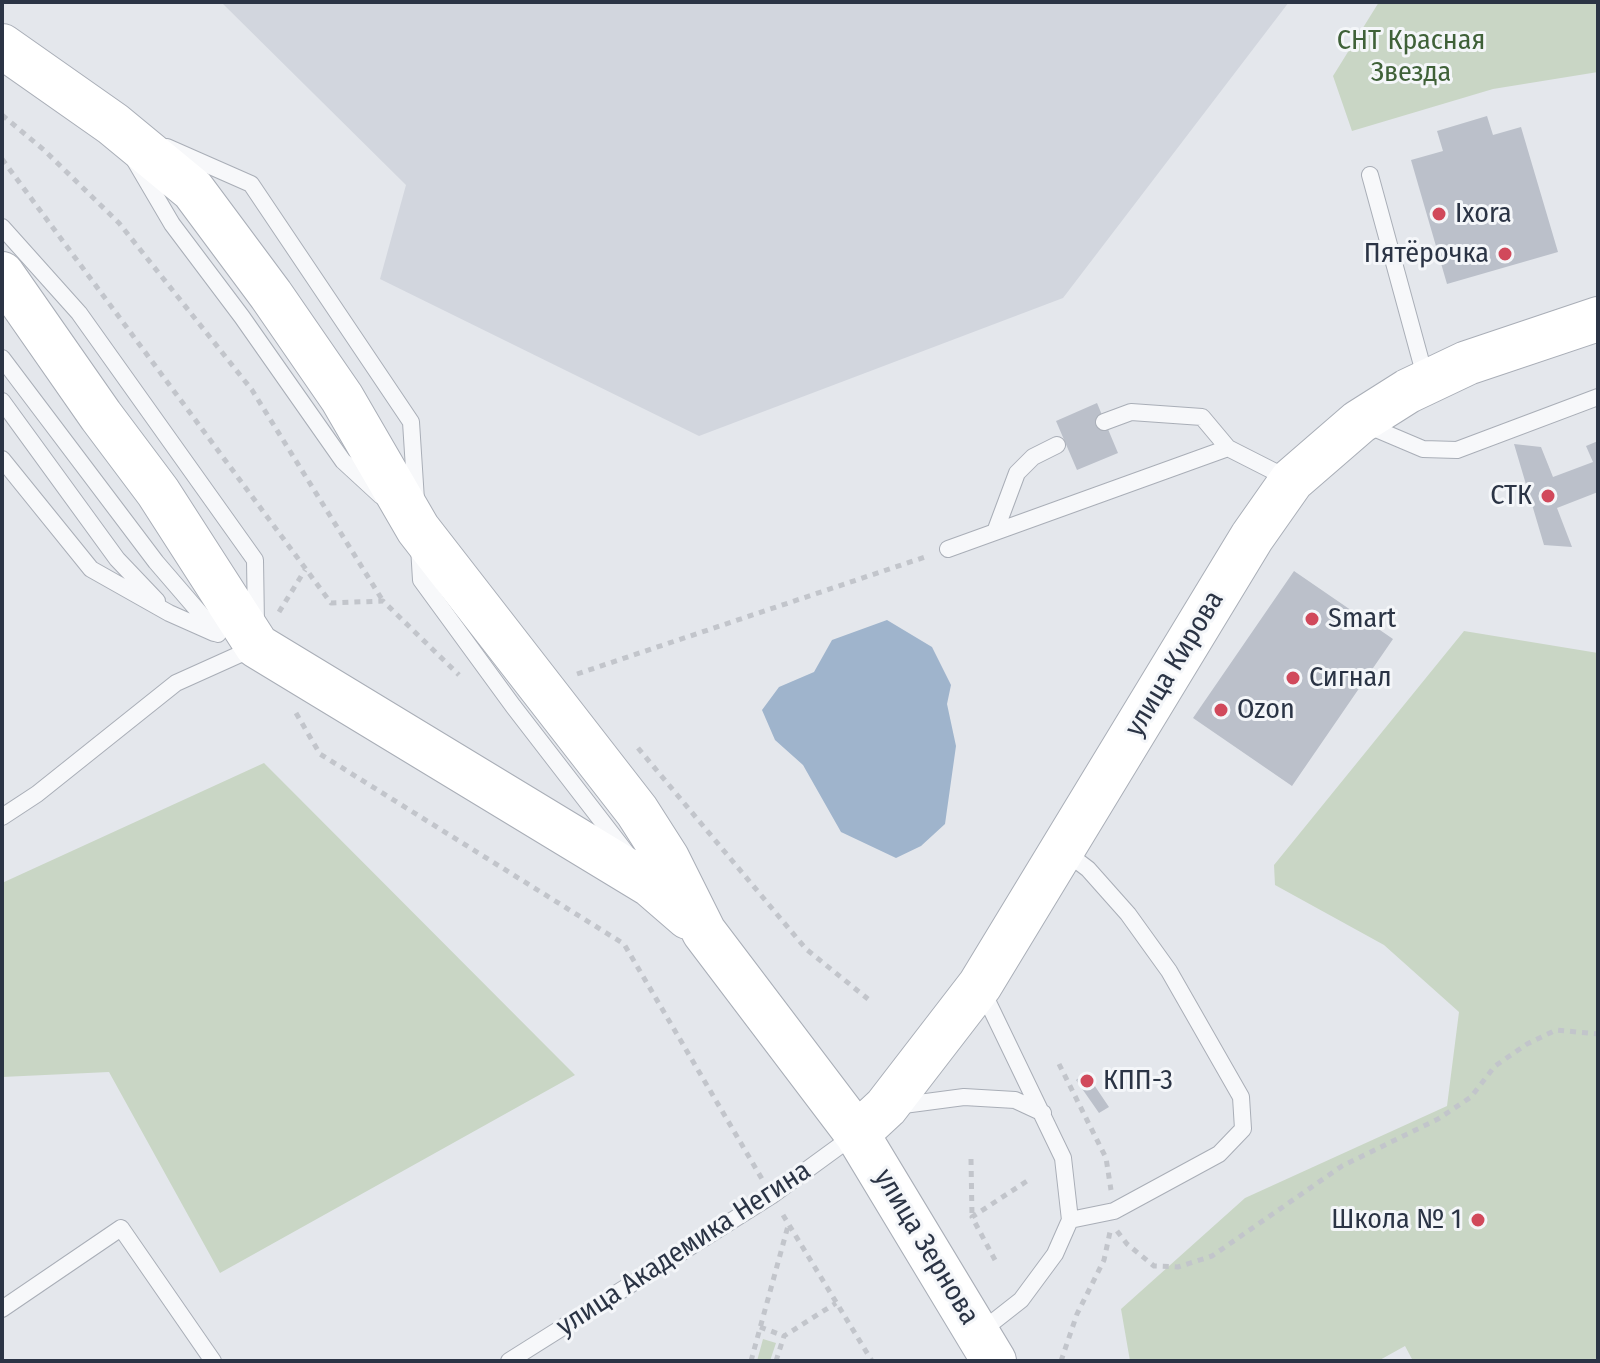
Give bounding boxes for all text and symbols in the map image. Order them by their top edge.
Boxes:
park label: СНТ Красная Звезда [1337,24,1485,90]
place label: Ixora [1455,197,1512,231]
marker: Ixora [1430,205,1448,223]
place label: Пятёрочка [1364,237,1489,271]
marker: Пятёрочка [1496,245,1514,263]
place label: СТК [1490,479,1532,513]
marker: СТК [1539,487,1557,505]
street label: улица Кирова [1118,585,1232,743]
place label: Smart [1328,602,1396,636]
marker: Smart [1303,610,1321,628]
place label: Сигнал [1309,661,1392,695]
marker: Сигнал [1284,669,1302,687]
place label: Ozon [1237,693,1295,727]
marker: Ozon [1212,701,1230,719]
place label: КПП-3 [1103,1064,1173,1098]
marker: КПП-3 [1078,1072,1096,1090]
street label: улица Академика Негина [551,1154,817,1344]
street label: улица Зернова [866,1163,986,1331]
place label: Школа № 1 [1331,1203,1462,1237]
marker: Школа № 1 [1469,1211,1487,1229]

